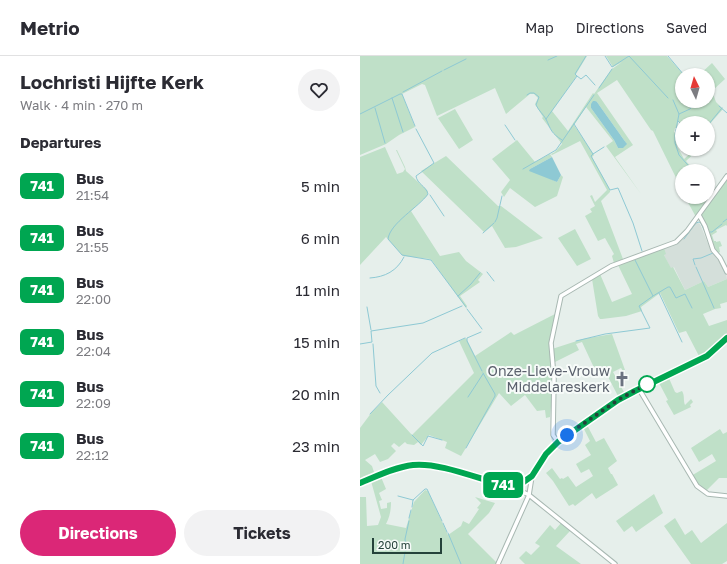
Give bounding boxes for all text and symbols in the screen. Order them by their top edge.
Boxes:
text: Metrio [20,16,80,39]
text: Map [525,19,554,36]
text: Directions [576,19,644,36]
text: Saved [666,19,707,36]
north arrow [675,68,715,108]
map controls [675,68,715,204]
button: heart [298,69,340,111]
text: Lochristi Hijfte Kerk [20,70,204,93]
text: Walk · 4 min · 270 m [20,97,143,113]
button: + [675,116,715,156]
text: Departures [20,133,101,151]
button: − [675,164,715,204]
text: Bus [76,169,104,187]
text: 741 [30,177,54,194]
text: 5 min [301,177,340,195]
text: 21:54 [76,187,109,203]
text: Bus [76,221,104,239]
text: 741 [30,229,54,246]
text: 6 min [301,229,340,247]
text: 21:55 [76,239,109,255]
text: Bus [76,273,104,291]
text: 741 [30,281,54,298]
text: 11 min [295,281,340,299]
text: 22:00 [76,291,111,307]
text: Bus [76,325,104,343]
text: 741 [30,333,54,350]
text: 15 min [294,333,340,351]
text: 22:04 [76,343,111,359]
place label: Onze-Lieve-Vrouw Middelareskerk [488,362,610,395]
church icon: Onze-Lieve-Vrouw Middelareskerk [613,370,631,388]
unlabelled marker [638,375,656,393]
text: Bus [76,377,104,395]
text: 741 [30,385,54,402]
text: 20 min [292,385,340,403]
text: 22:09 [76,395,111,411]
your location [557,425,577,445]
text: Bus [76,429,104,447]
text: 741 [30,437,54,454]
text: 23 min [292,437,340,455]
text: 22:12 [76,447,109,463]
line badge: 741 [480,472,526,498]
text: 741 [491,476,515,493]
button: Directions [20,510,176,556]
button: Tickets [184,510,340,556]
scale bar [372,536,442,555]
text: 200 m [378,538,411,551]

